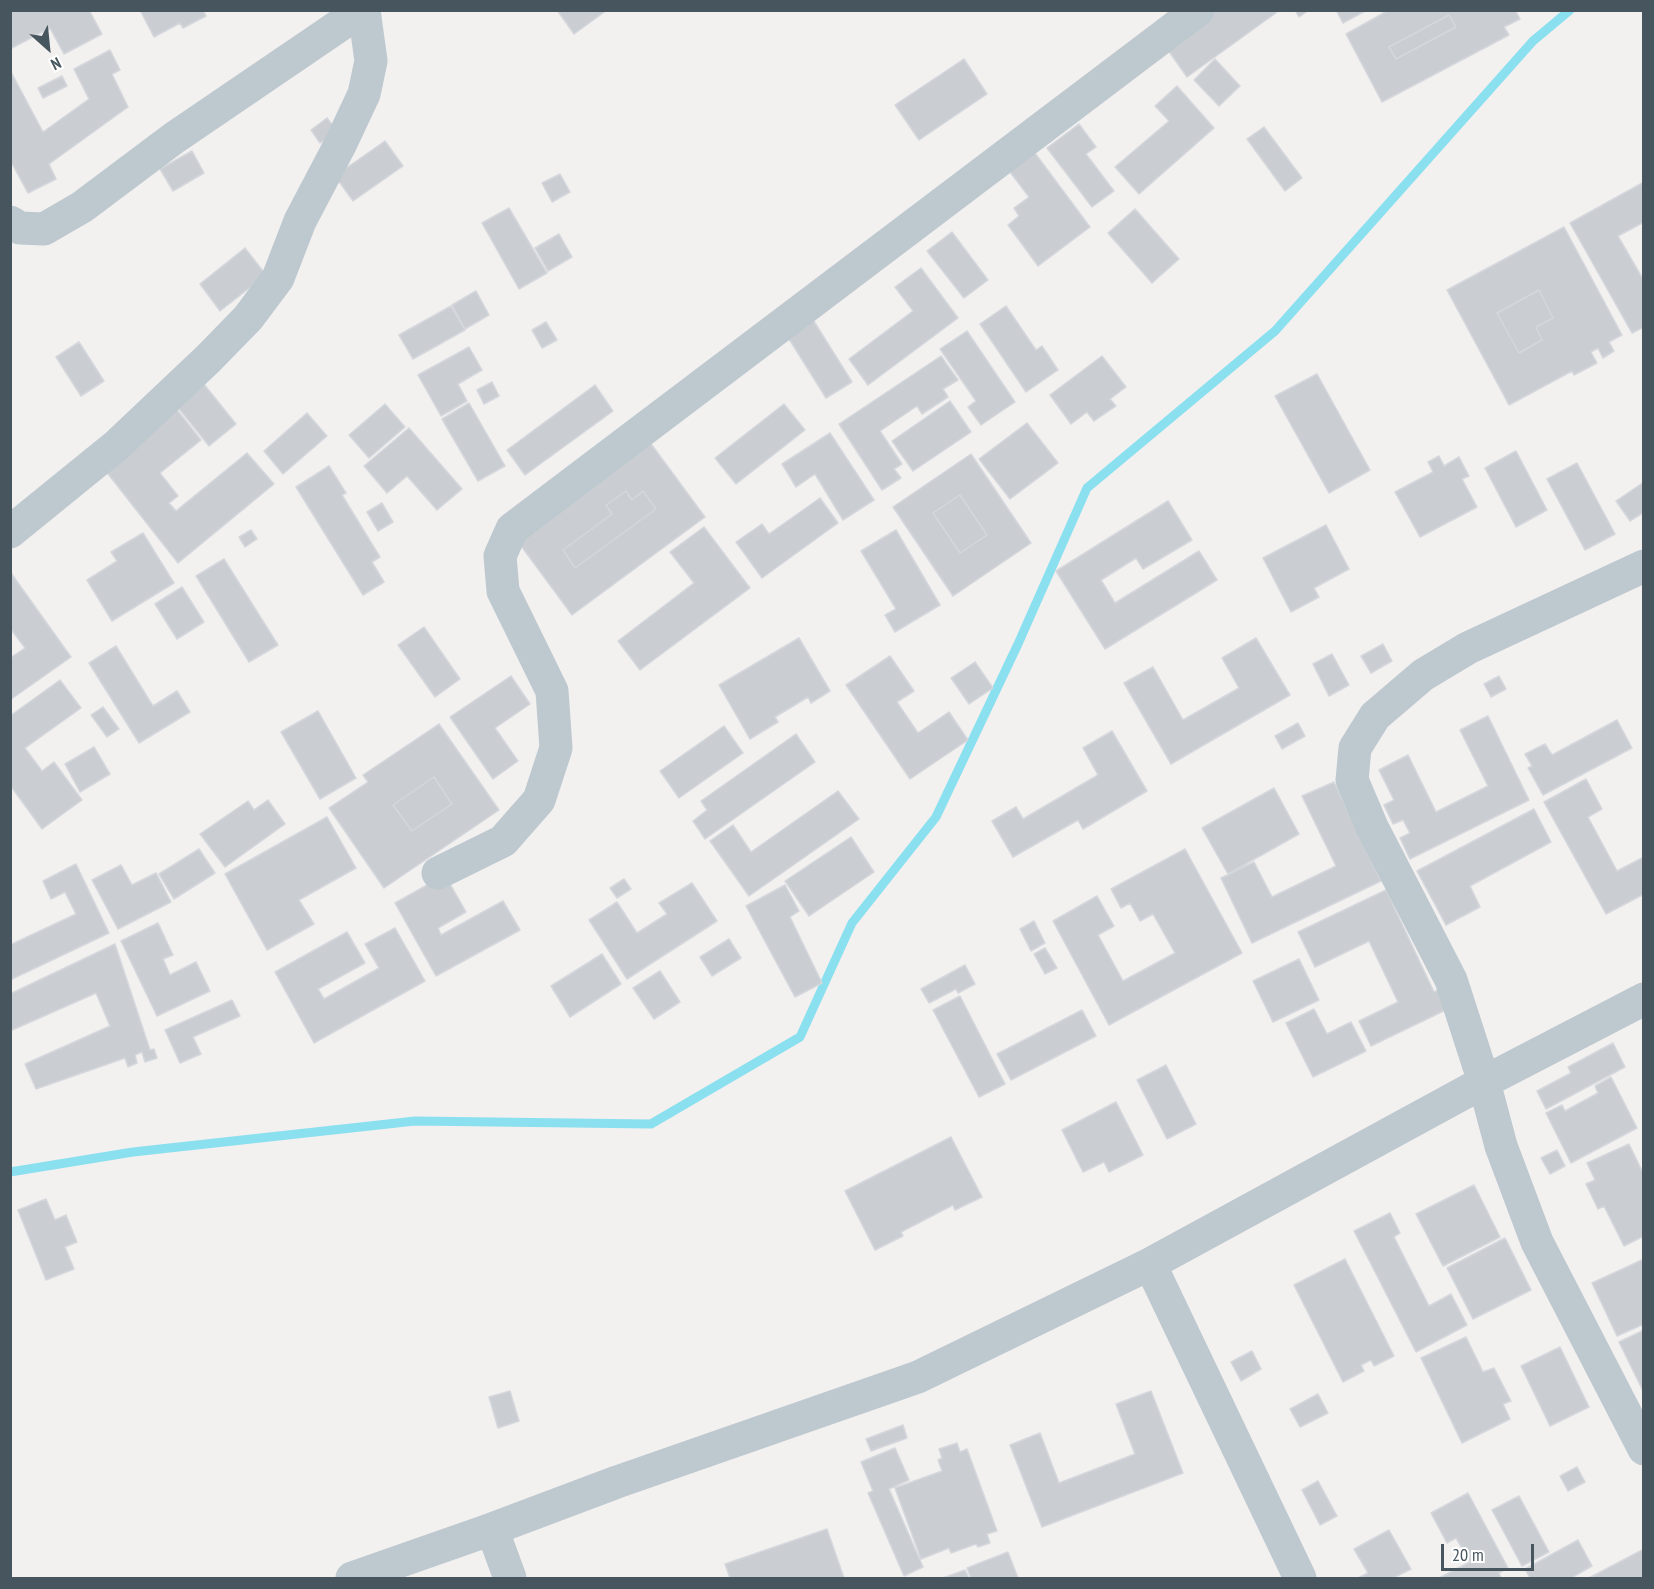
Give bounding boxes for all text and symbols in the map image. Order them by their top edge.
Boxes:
north arrow [18,18,78,78]
text: N [48,53,65,75]
scale bar [1444,1532,1537,1570]
text: 20 m [1452,1543,1484,1566]

